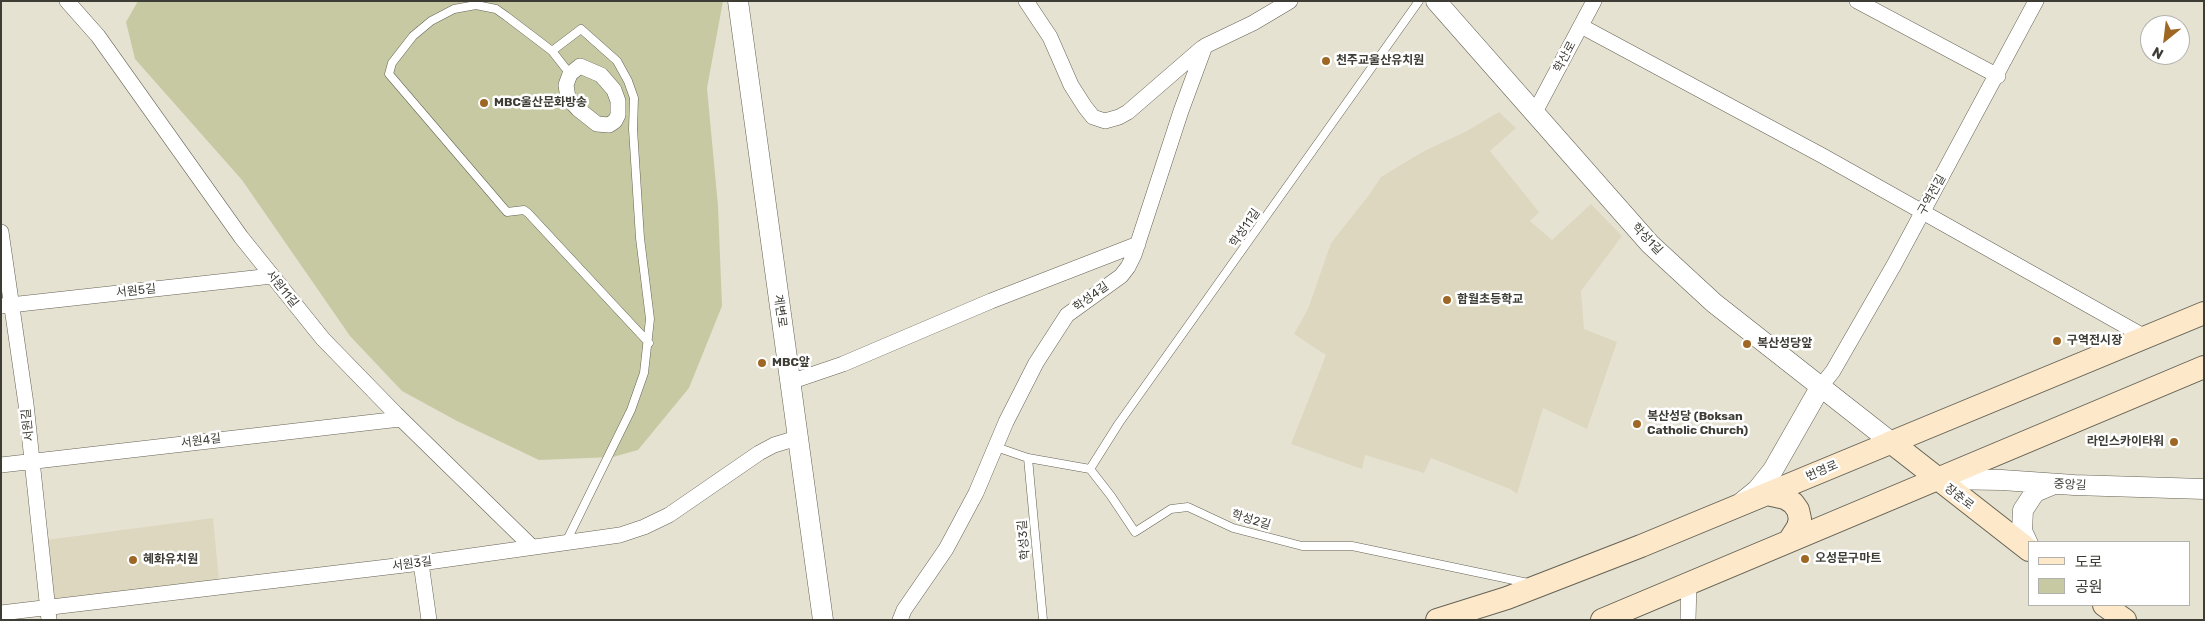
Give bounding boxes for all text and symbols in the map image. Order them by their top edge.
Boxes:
north arrow [2140,15,2190,65]
street label: 학산로 [1551,39,1579,75]
text: N [2149,43,2167,63]
place label: 천주교울산유치원 [1336,54,1424,68]
marker: 천주교울산유치원 [1320,55,1332,67]
place label: MBC울산문화방송 [494,96,587,110]
marker: MBC울산문화방송 [478,97,490,109]
street label: 구역전길 [1915,172,1949,218]
street label: 학성11길 [1227,206,1263,250]
street label: 학성1길 [1629,220,1665,258]
street label: 서원11길 [263,268,301,310]
street label: 학성4길 [1070,279,1112,315]
street label: 서원5길 [115,282,157,300]
place label: 함월초등학교 [1457,293,1523,307]
street label: 계변로 [771,294,789,328]
marker: 함월초등학교 [1441,294,1453,306]
place label: 구역전시장 [2067,334,2122,348]
marker: 구역전시장 [2051,335,2063,347]
place label: 복산성당앞 [1757,337,1812,351]
marker: 복산성당앞 [1741,338,1753,350]
place label: MBC앞 [772,356,810,370]
marker: MBC앞 [756,357,768,369]
street label: 서원길 [19,408,37,442]
place label: 복산성당 (Boksan Catholic Church) [1647,410,1748,438]
marker: 복산성당 (Boksan Catholic Church) [1631,418,1643,430]
street label: 서원4길 [180,431,222,451]
place label: 라인스카이타워 [2087,435,2164,449]
marker: 라인스카이타워 [2168,436,2180,448]
street label: 번영로 [1804,458,1840,484]
street label: 중앙길 [2053,477,2087,493]
street label: 장춘로 [1942,481,1976,513]
street label: 학성2길 [1230,507,1272,533]
street label: 학성3길 [1015,519,1033,561]
legend [2028,541,2190,606]
place label: 오성문구마트 [1815,552,1881,566]
place label: 혜화유치원 [143,553,198,567]
marker: 오성문구마트 [1799,553,1811,565]
text: 도로 [2075,553,2103,571]
marker: 혜화유치원 [127,554,139,566]
street label: 서원3길 [391,554,433,574]
text: 공원 [2075,578,2103,596]

